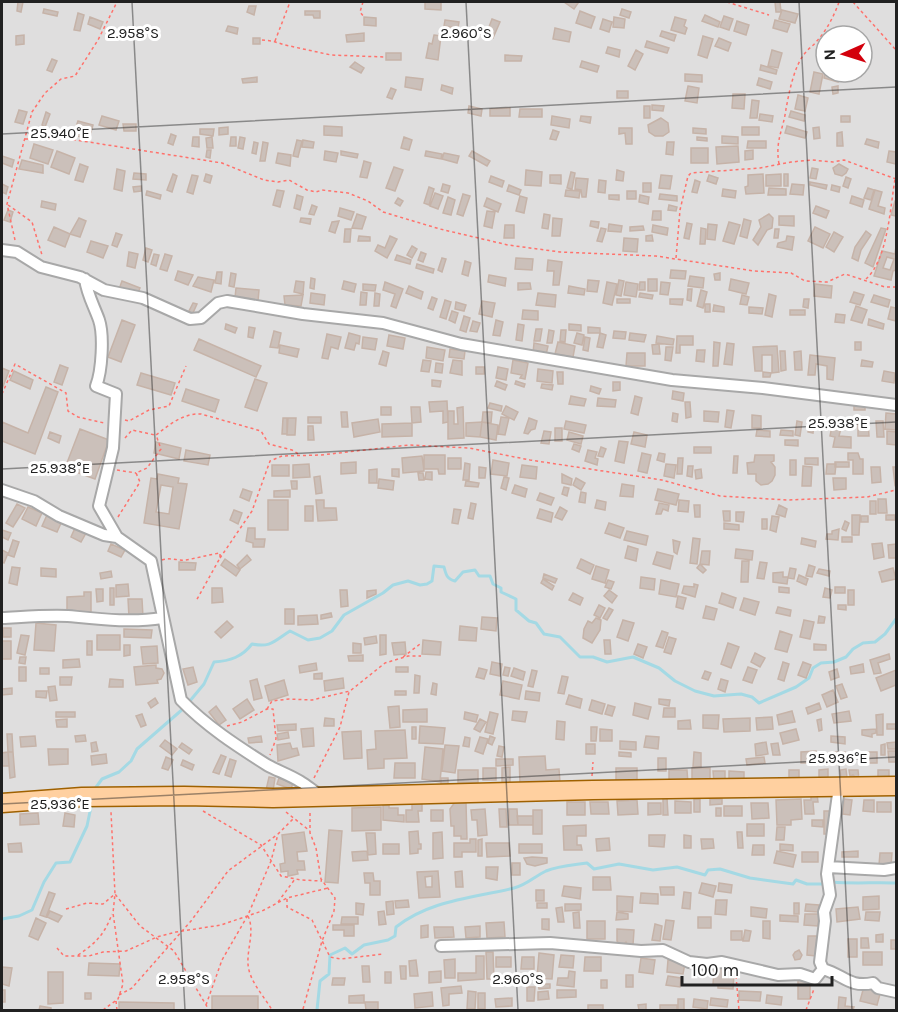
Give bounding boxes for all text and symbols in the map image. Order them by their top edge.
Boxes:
text: 2.958°S [107,24,159,42]
text: 2.960°S [440,24,492,42]
north arrow [814,24,874,84]
text: N [820,49,839,61]
text: 25.940°E [30,124,90,142]
text: 25.938°E [808,414,868,432]
text: 25.938°E [30,459,90,477]
text: 25.936°E [808,749,868,767]
text: 25.936°E [30,795,90,813]
scale bar [682,949,832,987]
text: 100 m [691,959,739,981]
text: 2.958°S [158,970,210,988]
text: 2.960°S [492,970,544,988]

